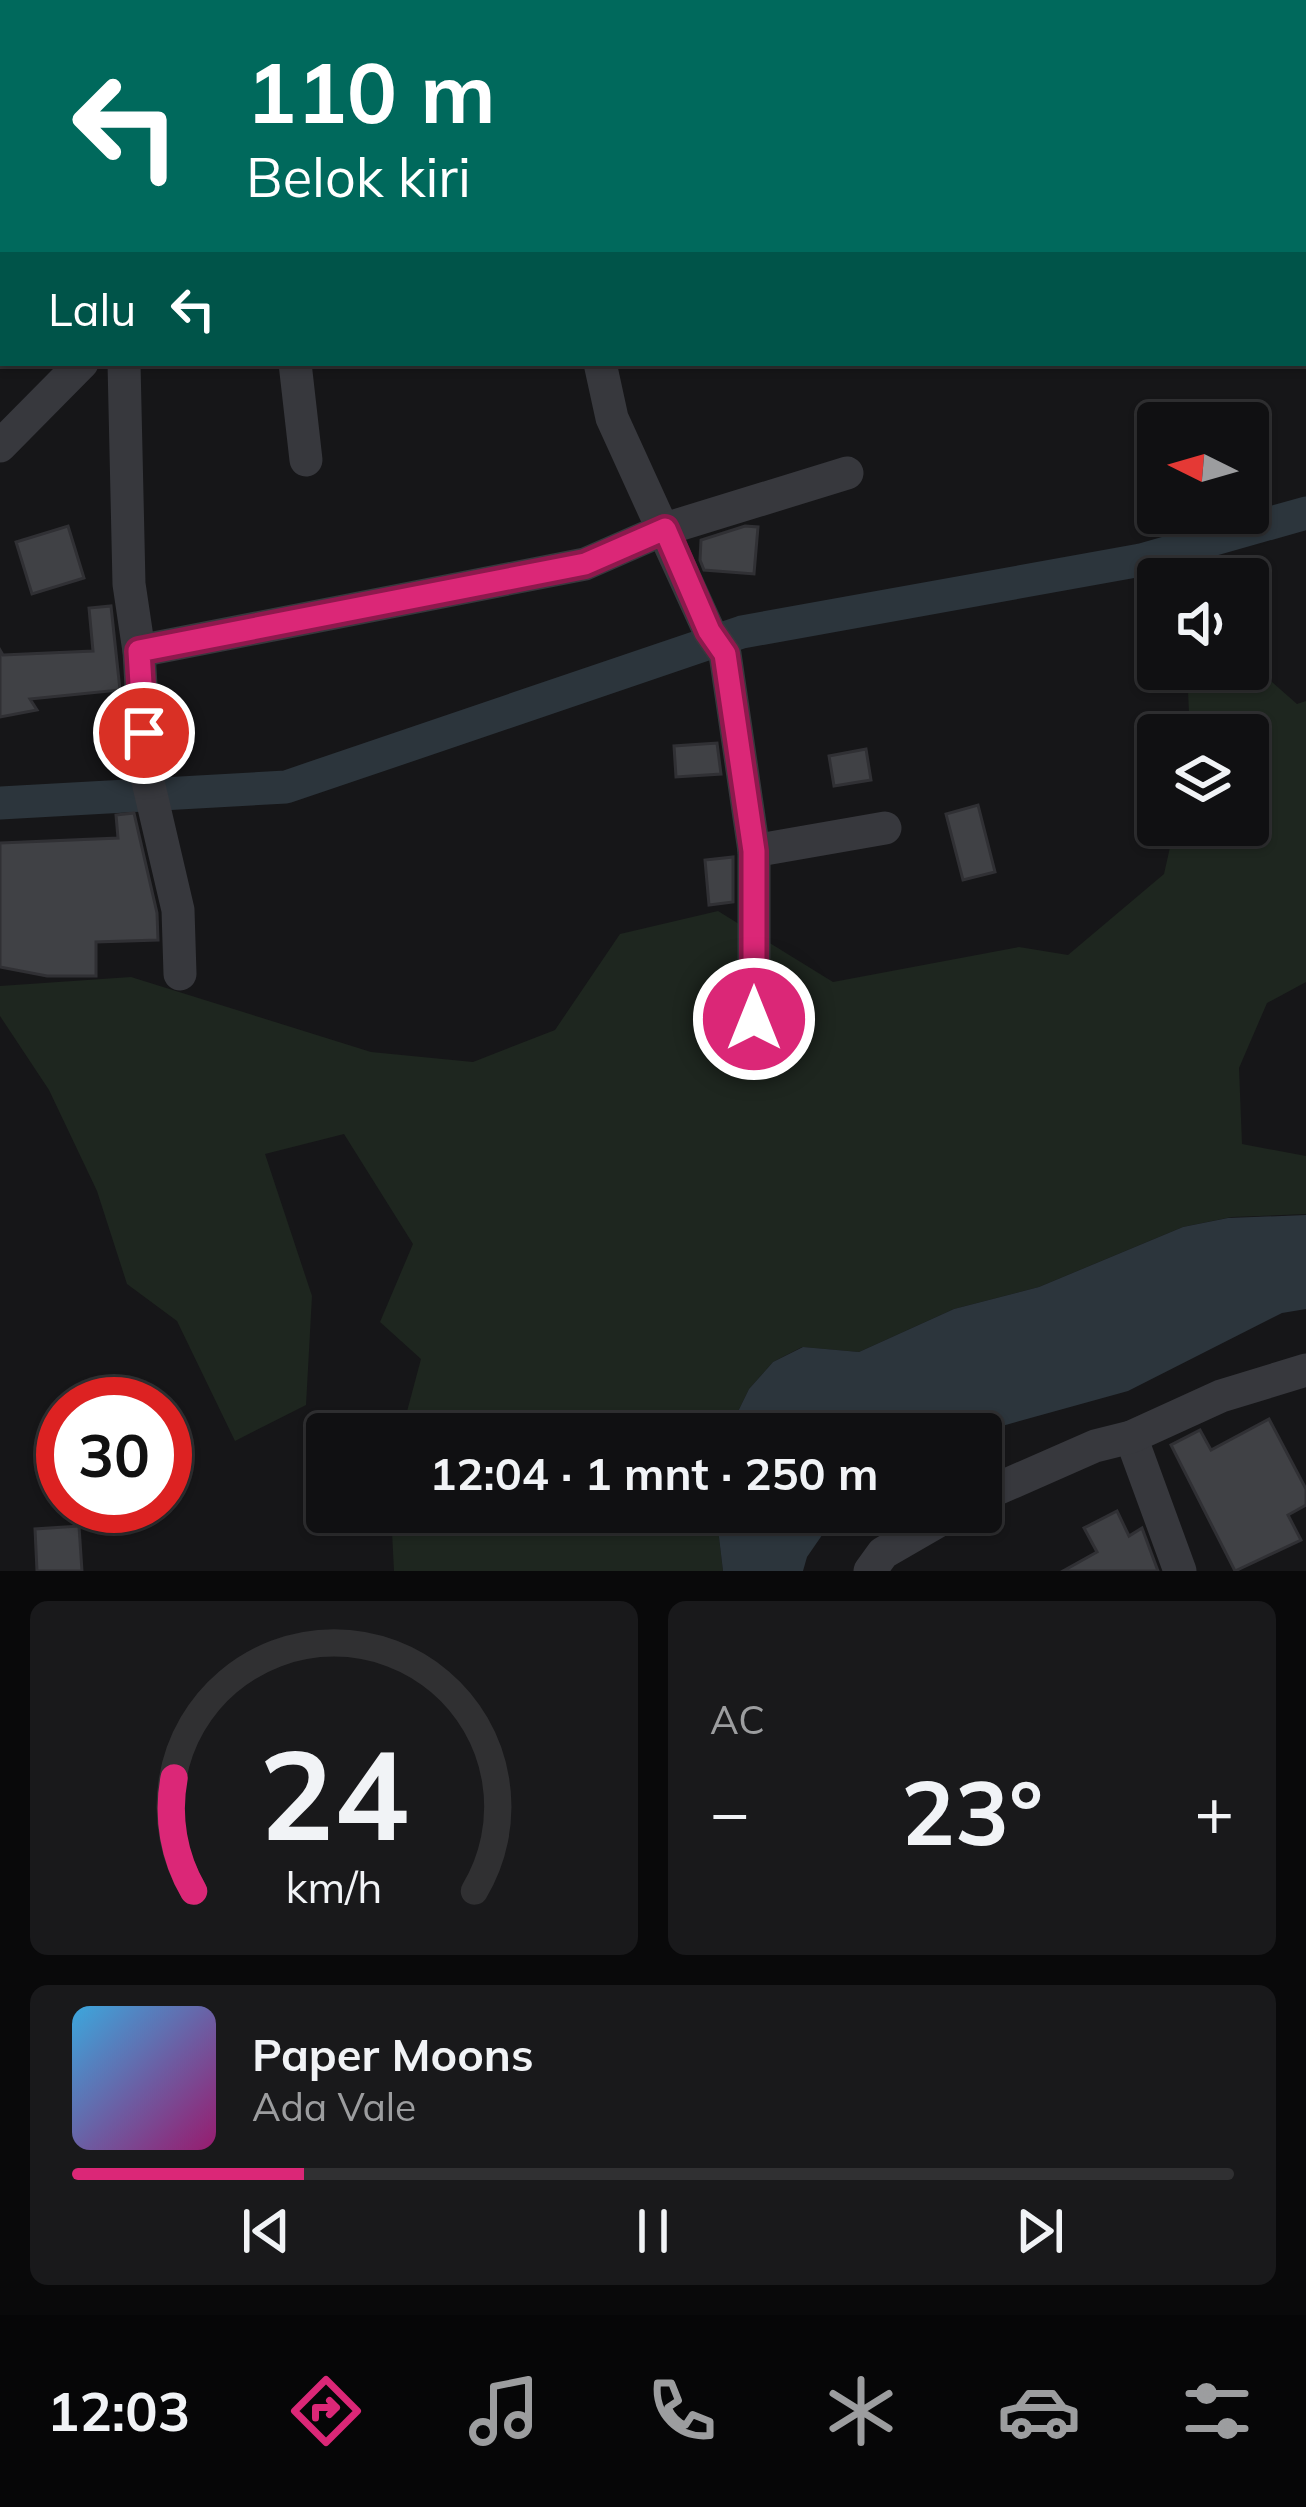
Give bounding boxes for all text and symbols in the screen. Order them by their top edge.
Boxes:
text: 110 m [246,39,496,144]
icon: left [48,48,204,204]
text: Belok kiri [246,143,471,211]
icon: left [160,276,226,342]
text: Lalu [48,281,136,337]
north arrow [1137,402,1269,534]
map controls [1137,402,1269,846]
button: sound [1137,558,1269,690]
pin [93,682,195,784]
icon: arrive [111,700,177,766]
button: layers [1137,714,1269,846]
position arrow [691,956,817,1082]
speed limit sign: 30 [36,1377,192,1533]
text: 12:04 · 1 mnt · 250 m [430,1445,878,1501]
text: AC [710,1695,765,1744]
text: 24 [259,1715,409,1871]
text: 23° [901,1755,1043,1868]
text: − [710,1770,750,1853]
text: + [1194,1770,1234,1853]
text: km/h [285,1860,383,1914]
text: Paper Moons [252,2026,534,2082]
text: Ada Vale [252,2082,416,2131]
icon: previous [233,2198,299,2264]
icon: pause [620,2198,686,2264]
icon: next [1007,2198,1073,2264]
icon: directions [284,2369,368,2453]
icon: music [462,2369,546,2453]
icon: phone [640,2369,724,2453]
icon: climate [819,2369,903,2453]
icon: car [997,2369,1081,2453]
icon: filters [1175,2369,1259,2453]
text: 12:03 [47,2377,190,2445]

